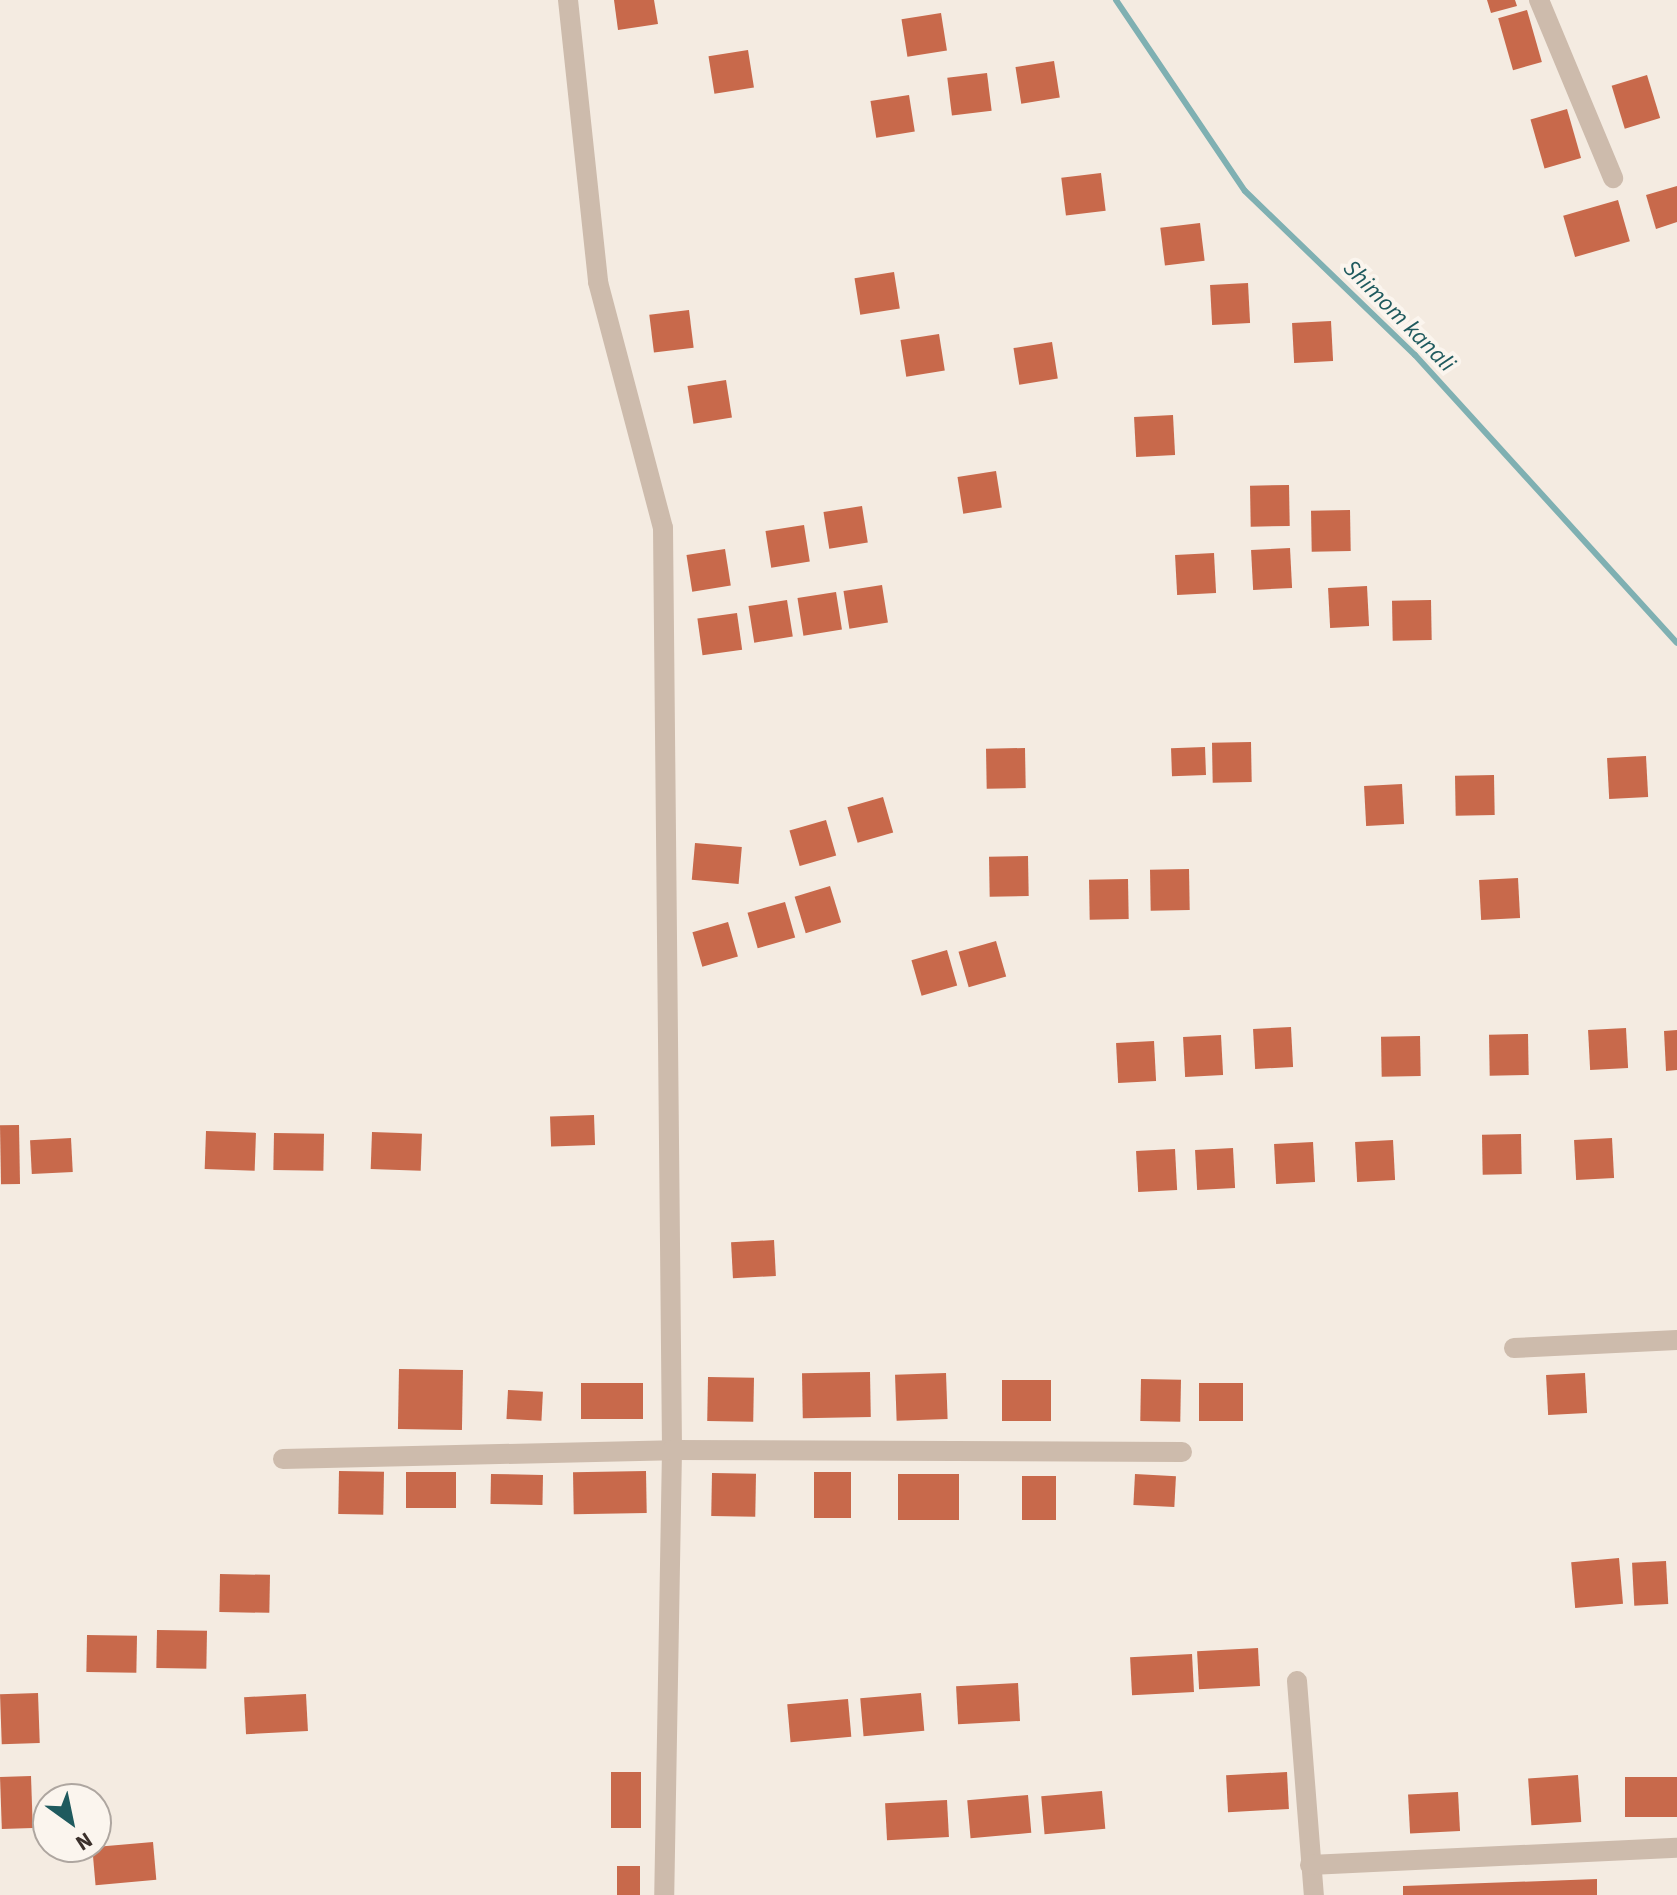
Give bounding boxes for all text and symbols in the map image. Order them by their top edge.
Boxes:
water label: Shimom kanali [1337,254,1461,378]
north arrow [32,1783,112,1863]
text: N [69,1824,99,1859]

